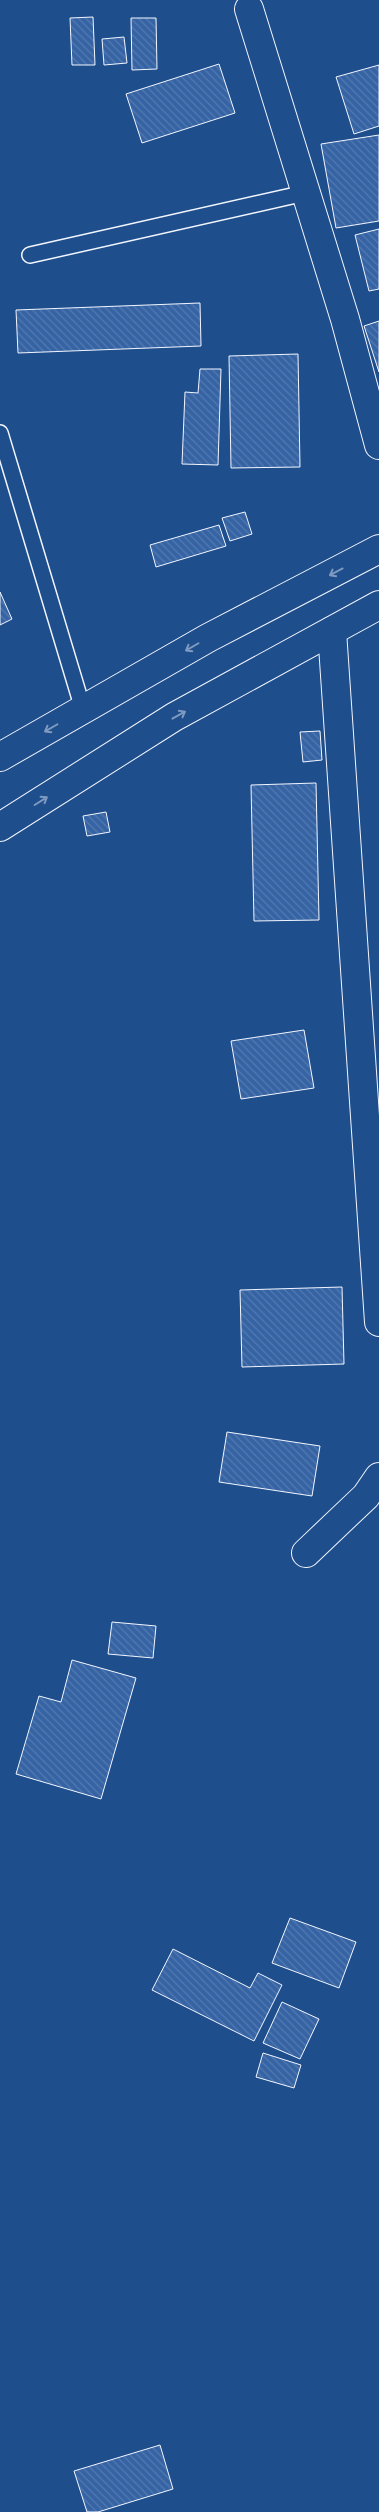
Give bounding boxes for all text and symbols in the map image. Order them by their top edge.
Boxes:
one-way arrow [329,567,344,577]
one-way arrow [185,643,200,653]
one-way arrow [171,709,185,719]
one-way arrow [44,724,59,733]
one-way arrow [34,796,48,806]

